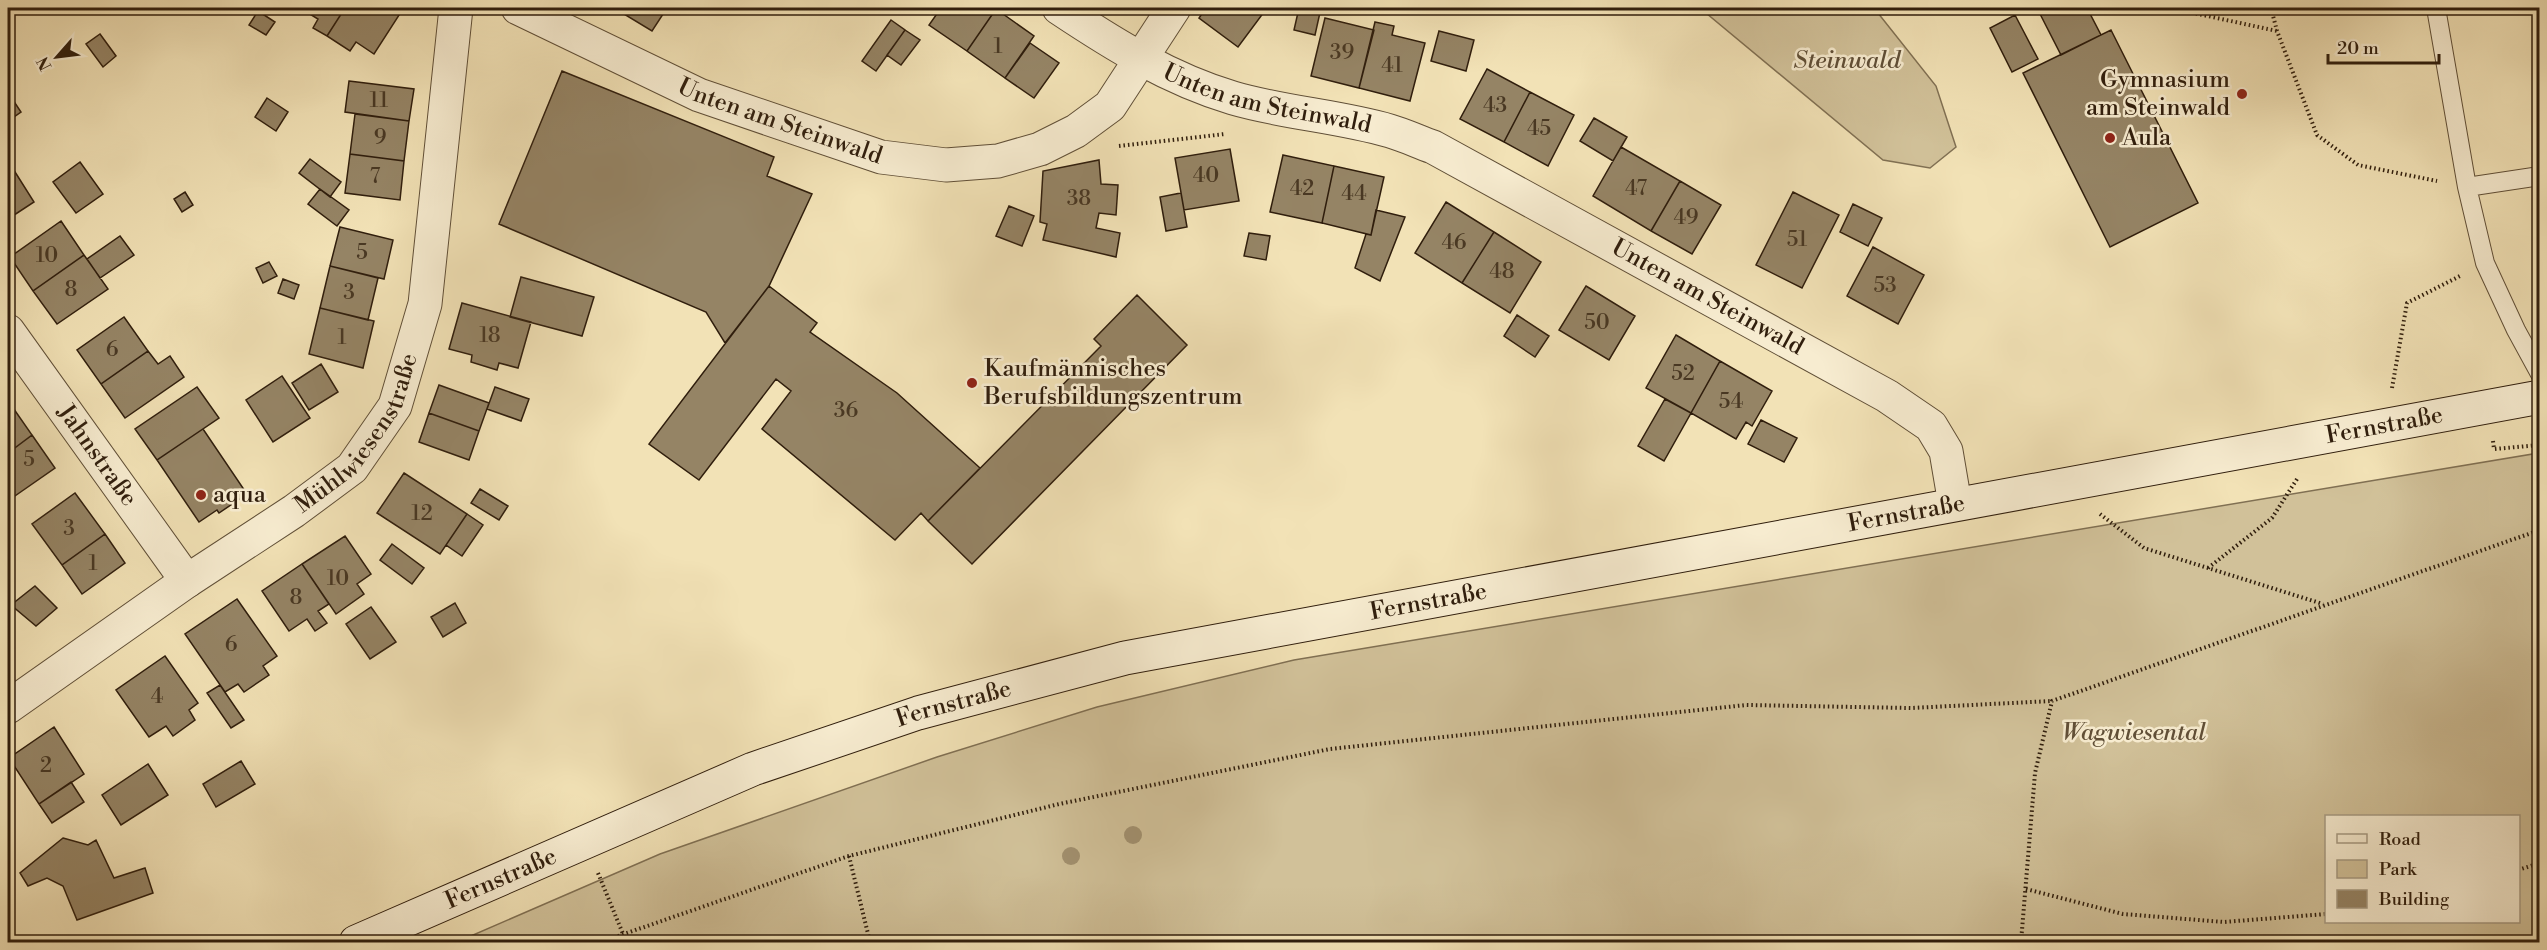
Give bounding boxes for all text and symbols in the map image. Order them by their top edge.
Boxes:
north arrow [27,27,87,87]
scale bar [2328,27,2439,65]
house number: 1 [993,34,1003,60]
text: 20 m [2337,37,2379,60]
house number: 39 [1330,40,1354,66]
park label: Steinwald [1794,46,1902,76]
text: N [33,53,56,74]
house number: 41 [1381,53,1403,79]
street label: Unten am Steinwald [1158,57,1375,141]
place label: Gymnasium am Steinwald [2086,65,2230,123]
street label: Unten am Steinwald [672,72,887,171]
marker: Gymnasium am Steinwald [2235,87,2249,101]
house number: 11 [370,88,388,114]
house number: 43 [1483,93,1507,119]
house number: 45 [1527,116,1551,142]
place label: Aula [2121,123,2172,153]
house number: 9 [374,125,386,151]
marker: Aula [2103,131,2117,145]
house number: 40 [1193,163,1219,189]
house number: 7 [370,164,381,190]
house number: 42 [1290,176,1314,202]
house number: 47 [1625,176,1648,202]
house number: 44 [1341,181,1367,207]
house number: 38 [1067,186,1091,212]
house number: 49 [1673,205,1699,231]
house number: 51 [1787,227,1807,253]
house number: 46 [1441,230,1467,256]
street label: Unten am Steinwald [1606,233,1809,363]
house number: 5 [356,240,368,266]
house number: 10 [36,243,58,269]
house number: 48 [1489,259,1515,285]
house number: 53 [1873,273,1897,299]
house number: 8 [65,277,77,303]
house number: 3 [343,280,355,306]
house number: 50 [1584,310,1610,336]
house number: 18 [479,323,501,349]
house number: 1 [337,325,347,351]
house number: 6 [106,337,119,363]
street label: Mühlwiesenstraße [289,350,425,520]
place label: Kaufmännisches Berufsbildungszentrum [983,354,1243,412]
house number: 52 [1671,361,1695,387]
marker: Kaufmännisches Berufsbildungszentrum [965,376,979,390]
house number: 54 [1719,389,1743,415]
street label: Jahnstraße [50,398,144,512]
house number: 36 [834,398,858,424]
street label: Fernstraße [2323,400,2445,451]
house number: 5 [23,447,35,473]
place label: aqua [213,480,267,510]
marker: aqua [194,488,208,502]
street label: Fernstraße [1845,488,1967,539]
house number: 12 [411,501,433,527]
house number: 3 [63,516,75,542]
house number: 1 [88,551,98,577]
house number: 10 [327,566,349,592]
street label: Fernstraße [1367,577,1489,628]
house number: 8 [290,585,302,611]
house number: 6 [225,632,238,658]
street label: Fernstraße [892,674,1015,734]
house number: 4 [151,684,163,710]
park label: Wagwiesental [2062,718,2206,748]
house number: 2 [40,753,52,779]
legend [2325,815,2520,923]
text: Road [2379,828,2422,851]
street label: Fernstraße [440,841,561,916]
text: Park [2379,858,2418,881]
text: Building [2378,888,2450,911]

